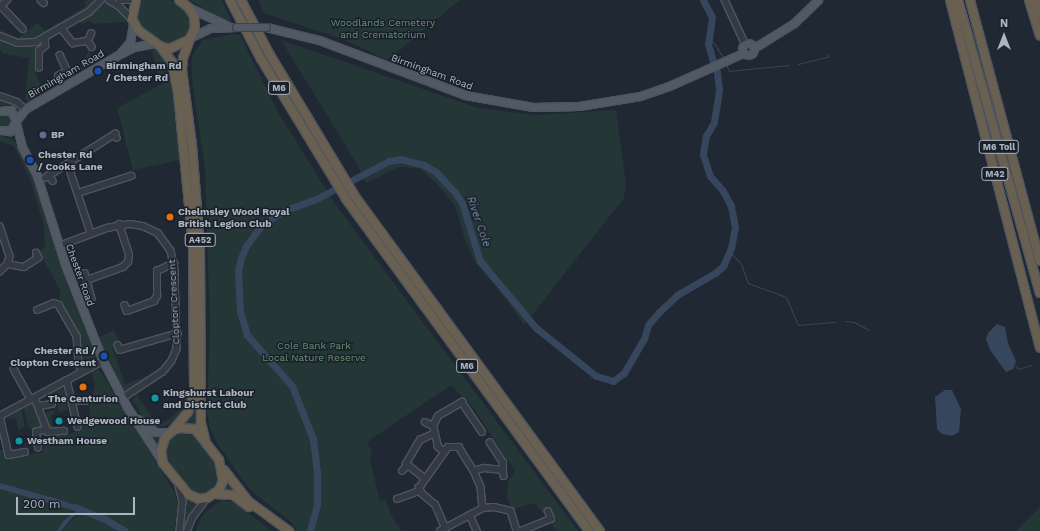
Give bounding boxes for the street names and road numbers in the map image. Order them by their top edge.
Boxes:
street label: Birmingham Road [26,47,106,101]
street label: Birmingham Road [389,52,475,92]
road number: M6 [268,81,290,95]
road number: M6 Toll [978,140,1020,154]
road number: M42 [981,167,1009,181]
road number: A452 [184,233,216,247]
street label: Chester Road [63,242,97,308]
street label: Clopton Crescent [166,259,182,345]
road number: M6 [456,359,478,373]

